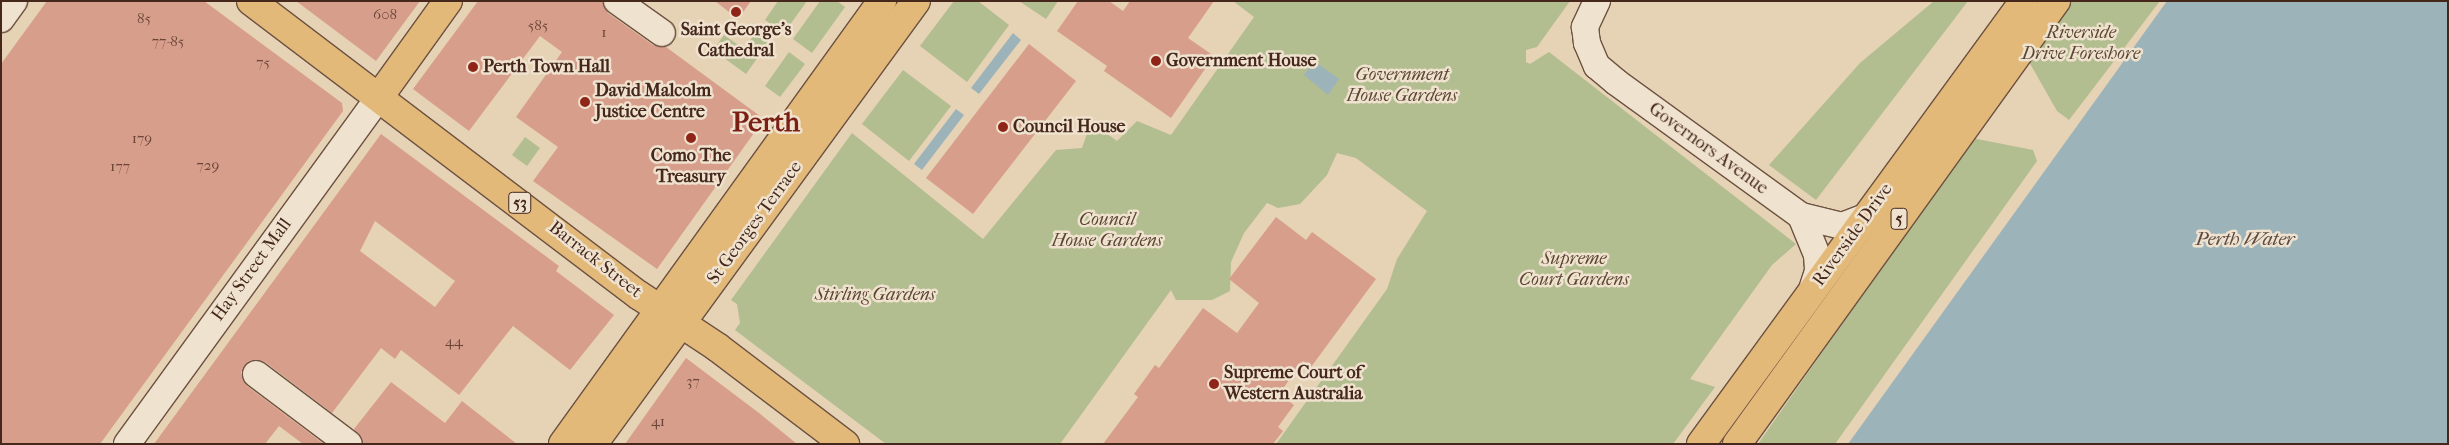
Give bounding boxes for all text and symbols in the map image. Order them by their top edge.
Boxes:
house number: 608 [373,6,397,24]
marker: Saint George's Cathedral [730,6,742,18]
house number: 85 [137,10,151,28]
house number: 585 [528,17,548,35]
place label: Saint George's Cathedral [681,20,791,62]
park label: Riverside Drive Foreshore [2022,23,2140,66]
house number: 1 [601,24,607,42]
house number: 77-85 [152,33,184,51]
place label: Government House [1166,50,1316,72]
house number: 75 [256,54,270,72]
marker: Government House [1150,55,1162,67]
place label: Perth Town Hall [483,56,610,78]
marker: Perth Town Hall [467,61,479,73]
park label: Government House Gardens [1347,65,1457,108]
place label: David Malcolm Justice Centre [595,81,711,124]
marker: David Malcolm Justice Centre [579,96,591,108]
street label: Governors Avenue [1644,98,1772,200]
district label: Perth [732,105,800,139]
place label: Council House [1013,116,1125,138]
marker: Council House [997,121,1009,133]
house number: 179 [132,130,152,148]
marker: Como The Treasury [685,132,697,144]
place label: Como The Treasury [651,146,731,188]
house number: 729 [197,157,219,175]
street label: St Georges Terrace [703,157,807,289]
house number: 177 [110,158,130,176]
street label: Riverside Drive [1809,179,1897,291]
road number: 53 [508,190,532,217]
road number: 5 [1890,205,1908,232]
park label: Council House Gardens [1052,210,1162,252]
street label: Hay Street Mall [207,214,297,326]
street label: Barrack Street [544,217,646,303]
water label: Perth Water [2195,229,2295,251]
park label: Supreme Court Gardens [1519,249,1629,292]
park label: Stirling Gardens [815,284,935,306]
house number: 44 [445,333,463,351]
place label: Supreme Court of Western Australia [1224,363,1363,406]
house number: 37 [686,373,700,391]
marker: Supreme Court of Western Australia [1208,378,1220,390]
house number: 41 [651,413,665,431]

